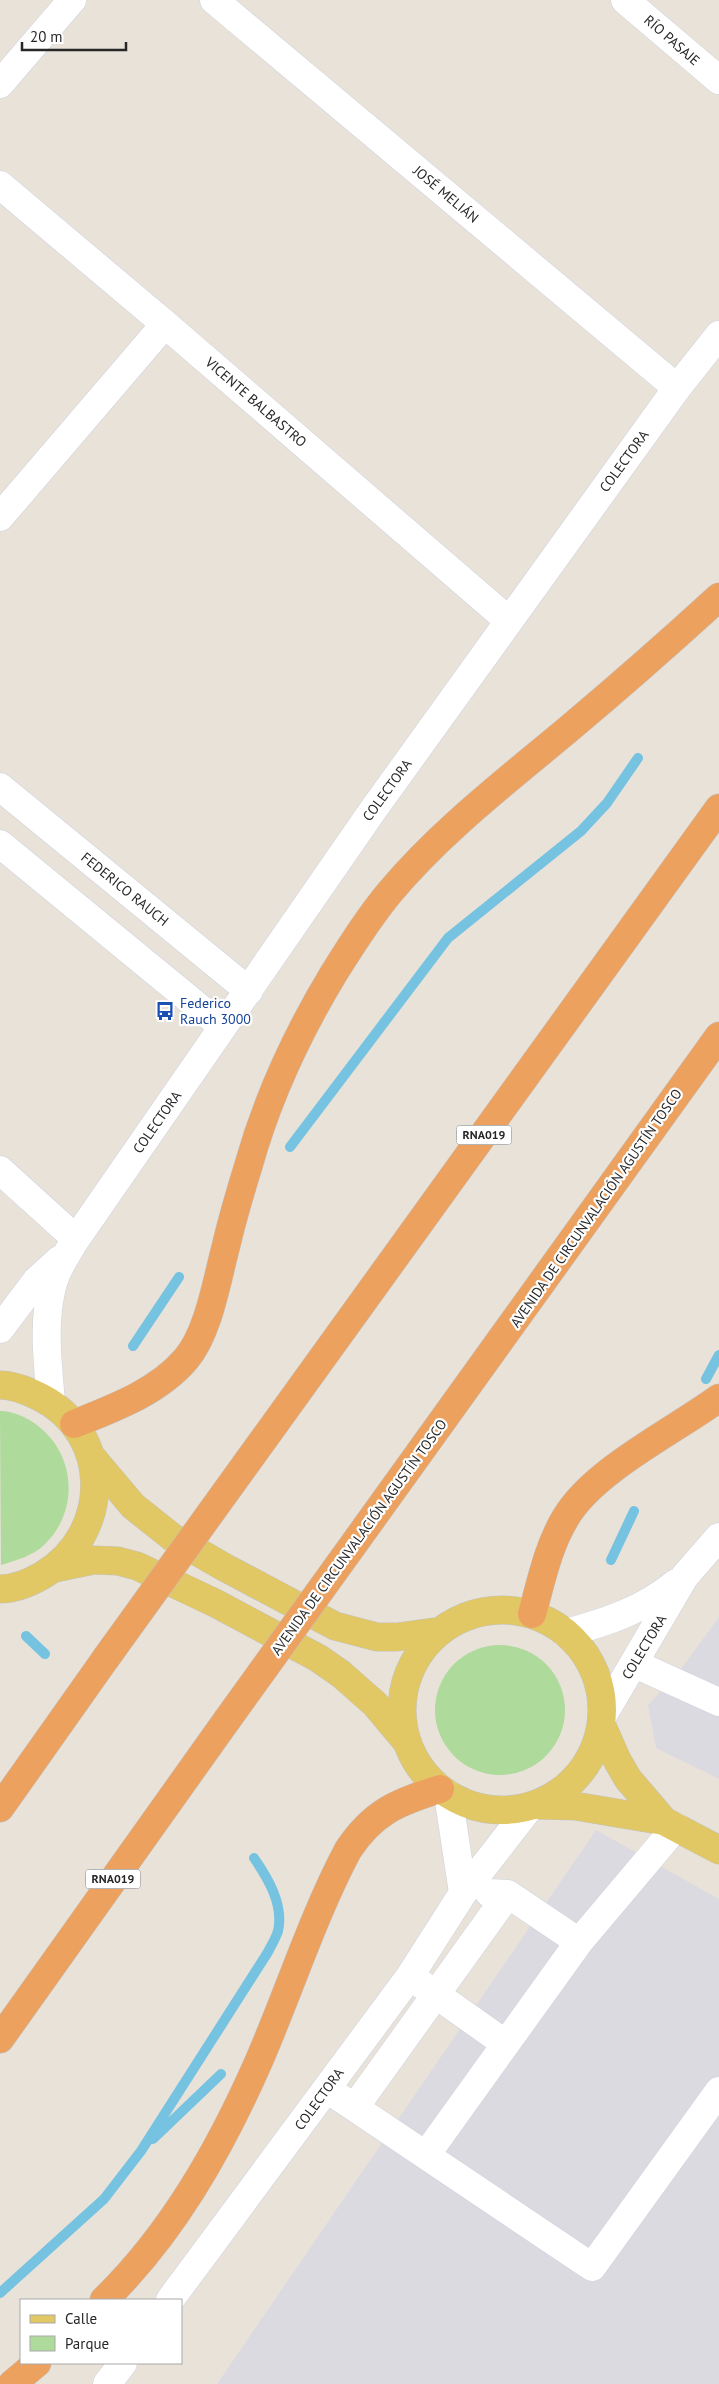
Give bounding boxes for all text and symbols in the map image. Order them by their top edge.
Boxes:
street label: RÍO PASAJE [640,11,704,69]
scale bar [22,20,126,52]
text: 20 m [30,27,63,46]
street label: JOSÉ MELIÁN [409,161,482,227]
street label: VICENTE BALBASTRO [201,352,310,451]
street label: COLECTORA [595,426,653,496]
street label: COLECTORA [358,755,416,825]
street label: FEDERICO RAUCH [78,848,172,930]
place label: Federico Rauch 3000 [180,994,251,1028]
bus stop icon: Federico Rauch 3000 [154,1000,176,1022]
street label: AVENIDA DE CIRCUNVALACIÓN AGUSTÍN TOSCO [506,1085,686,1331]
street label: COLECTORA [129,1087,186,1157]
road number: RNA019 [456,1126,512,1144]
street label: AVENIDA DE CIRCUNVALACIÓN AGUSTÍN TOSCO [267,1416,451,1658]
street label: COLECTORA [618,1611,671,1683]
road number: RNA019 [86,1870,140,1888]
street label: COLECTORA [290,2064,348,2134]
legend [20,2299,182,2364]
text: Calle [65,2309,97,2328]
text: Parque [65,2334,109,2353]

